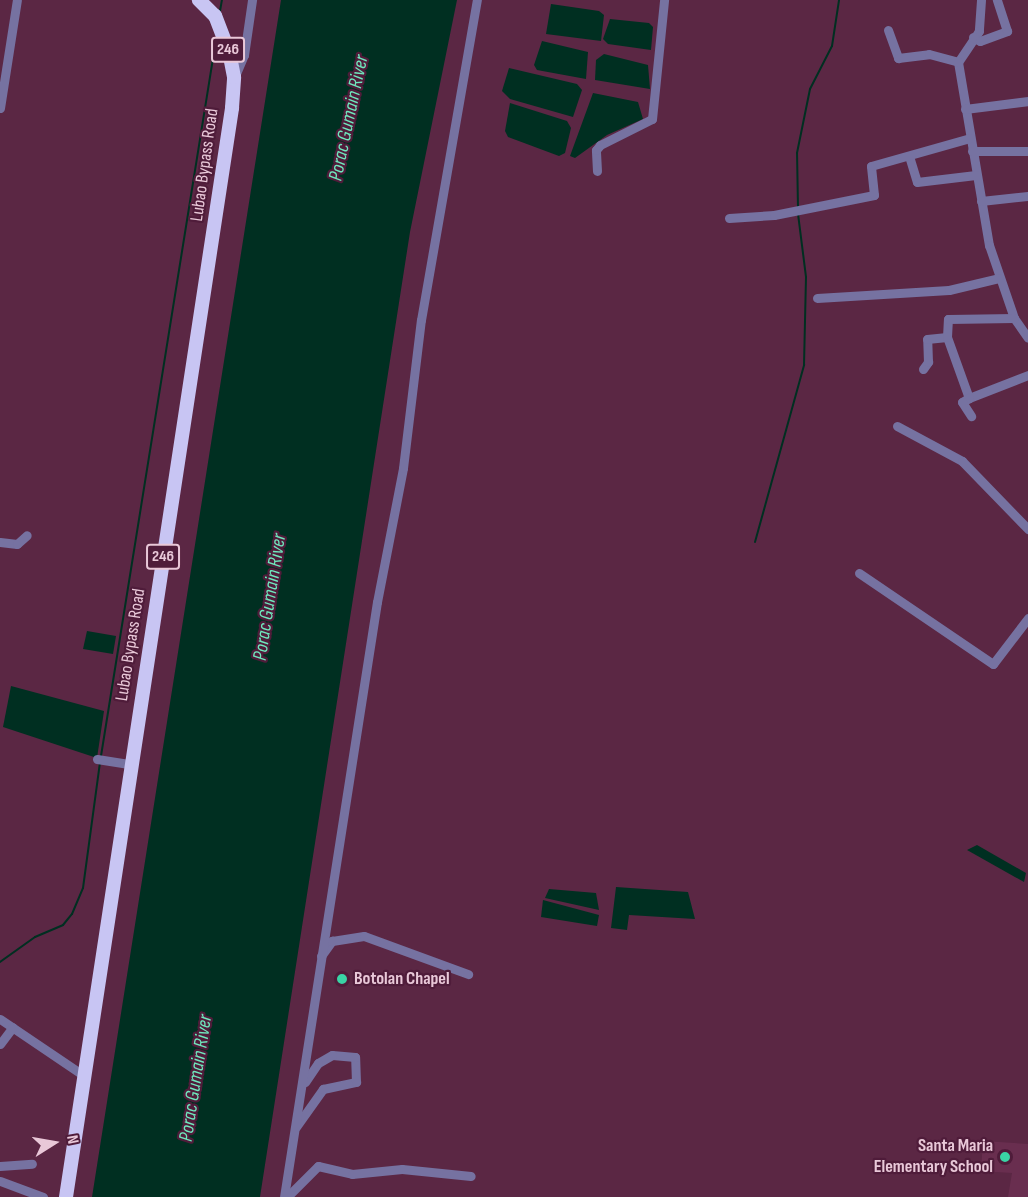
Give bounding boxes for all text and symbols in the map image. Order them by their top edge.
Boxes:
road number: 246 [210,37,246,63]
water label: Porac Gumain River [324,53,374,183]
street label: Lubao Bypass Road [186,107,224,223]
water label: Porac Gumain River [248,532,292,662]
road number: 246 [145,544,181,570]
street label: Lubao Bypass Road [111,587,151,703]
place label: Botolan Chapel [354,968,450,990]
marker: Botolan Chapel [335,972,349,986]
water label: Porac Gumain River [174,1013,218,1143]
north arrow [24,1113,84,1173]
text: N [62,1133,82,1145]
place label: Santa Maria Elementary School [874,1136,993,1178]
marker: Santa Maria Elementary School [998,1150,1012,1164]

